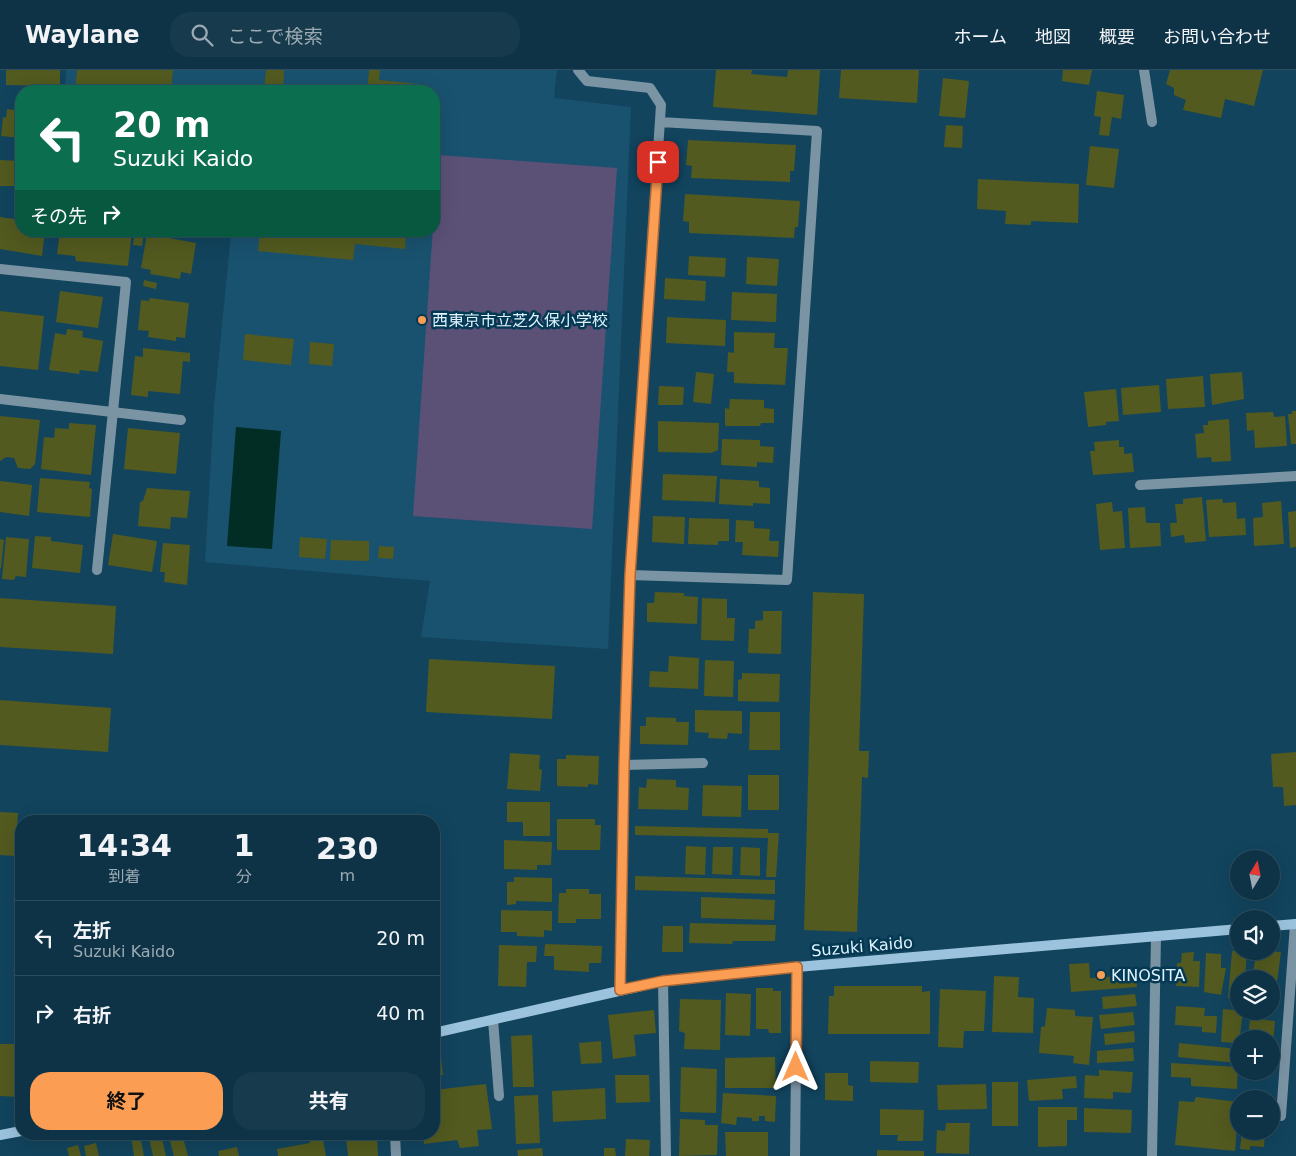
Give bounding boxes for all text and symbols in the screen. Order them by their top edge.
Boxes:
search box [170,12,520,57]
text: Waylane [25,21,140,49]
icon: search [188,21,216,49]
text: ここで検索 [228,25,323,47]
text: ホーム [954,26,1007,47]
text: 地図 [1035,26,1071,47]
text: 概要 [1099,26,1135,47]
text: お問い合わせ [1163,26,1271,47]
icon: left [30,105,95,170]
text: 20 m [113,105,210,145]
pin [637,141,679,183]
text: Suzuki Kaido [113,146,253,171]
icon: arrive [644,148,672,176]
icon: right [97,200,125,228]
text: その先 [30,205,87,227]
place label: 西東京市立芝久保小学校 [432,311,608,330]
marker: 西東京市立芝久保小学校 [416,314,428,326]
text: 14:34 [77,828,172,863]
text: 1 [234,828,254,863]
text: 230 [316,831,379,866]
north arrow [1230,850,1280,900]
map controls [1230,850,1280,1140]
text: m [339,866,355,885]
text: 到着 [108,867,140,886]
text: 分 [236,867,252,886]
button: sound [1230,910,1280,960]
text: 左折 [73,919,111,941]
icon: left [30,924,58,952]
text: 20 m [376,927,425,949]
street label: Suzuki Kaido [810,933,914,960]
text: Suzuki Kaido [73,942,175,961]
place label: KINOSITA [1111,966,1185,985]
marker: KINOSITA [1095,969,1107,981]
button: layers [1230,970,1280,1020]
icon: right [30,999,58,1027]
text: 40 m [376,1002,425,1024]
text: 右折 [73,1004,111,1026]
button: + [1230,1030,1280,1080]
position arrow [769,1040,821,1092]
button: 終了 [30,1072,223,1130]
button: 共有 [233,1072,425,1130]
button: − [1230,1090,1280,1140]

